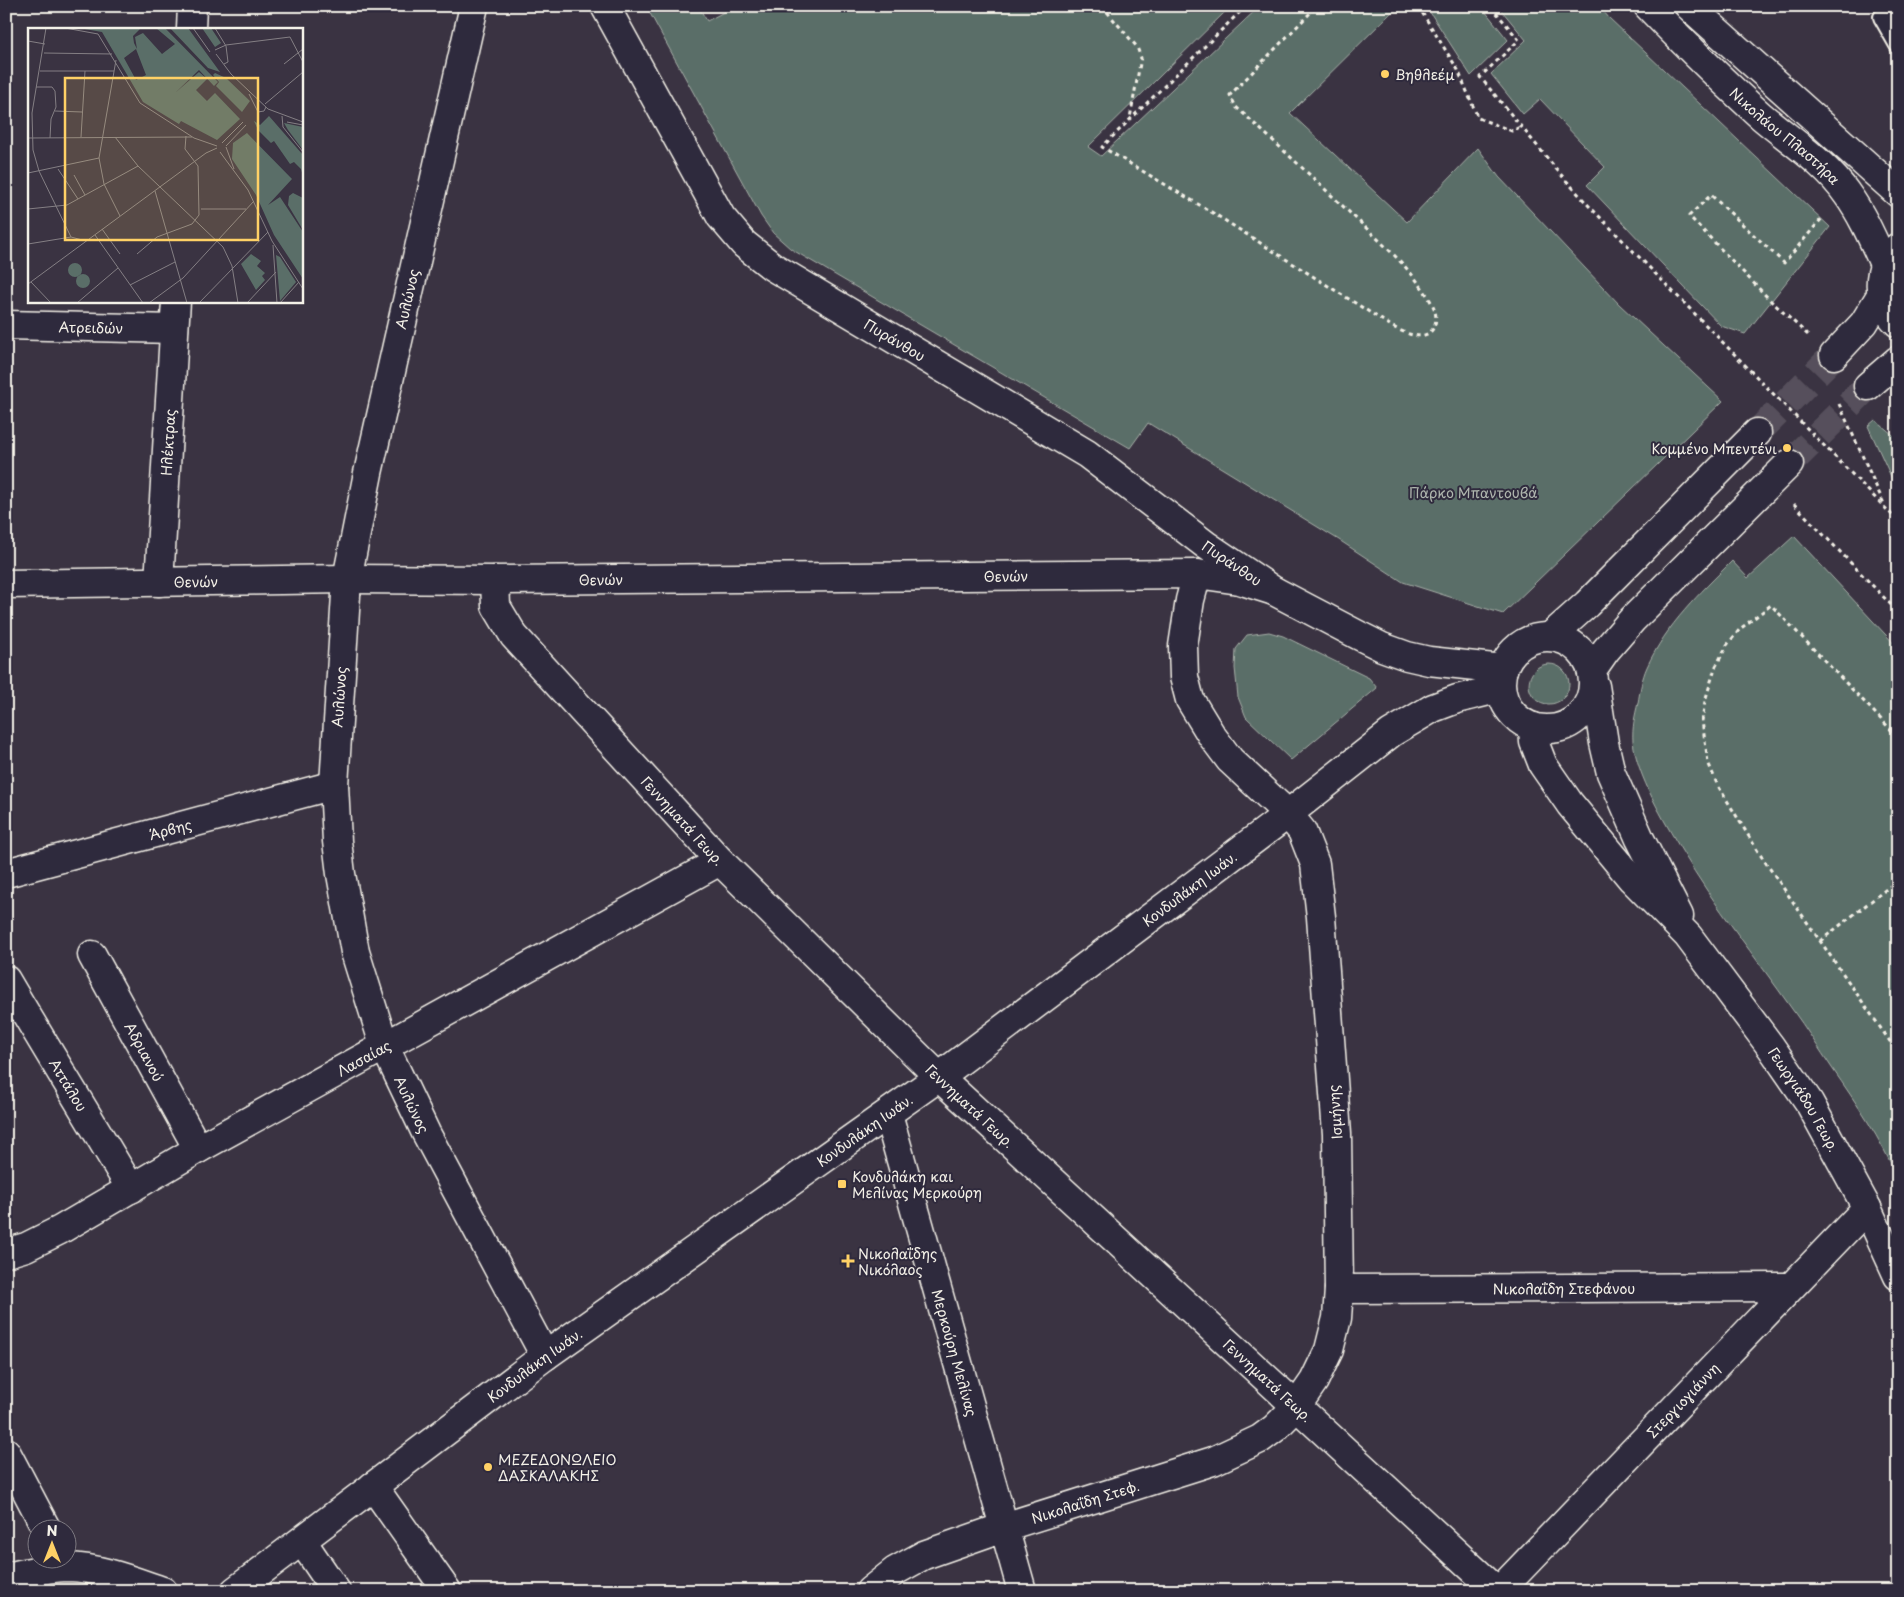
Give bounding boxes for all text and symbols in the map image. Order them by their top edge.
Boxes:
inset map [28,28,302,302]
place label: Βηθλεέμ [1395,64,1455,85]
marker: Βηθλεέμ [1379,68,1391,80]
street label: Νικολάου Πλαστήρα [1725,82,1845,189]
street label: Αυλώνος [390,267,424,331]
street label: Πυράνθου [860,313,930,366]
street label: Ατρειδών [58,316,124,338]
street label: Ηλέκτρας [155,408,180,476]
place label: Κομμένο Μπεντένι [1652,438,1777,459]
marker: Κομμένο Μπεντένι [1781,442,1793,454]
park label: Πάρκο Μπαντουβά [1408,482,1538,503]
street label: Πυράνθου [1198,535,1266,591]
street label: Θενών [984,565,1028,586]
street label: Θενών [579,568,623,590]
street label: Θενών [173,570,218,592]
street label: Αυλώνος [326,666,352,728]
street label: Γεννηματά Γεωρ. [636,771,729,870]
street label: Άρβης [146,813,194,845]
street label: Κονδυλάκη Ιωάν. [1137,846,1241,931]
street label: Αδριανού [120,1018,169,1085]
street label: Λασαίας [333,1034,394,1081]
street label: Γεωργιάδου Γεωρ. [1763,1043,1845,1155]
street label: Αττάλου [45,1054,93,1115]
street label: Γεννηματά Γεωρ. [921,1059,1019,1152]
street label: Αυλώνος [390,1072,435,1136]
street label: Ισμήνης [1323,1084,1347,1140]
street label: Κονδυλάκη Ιωάν. [812,1089,917,1171]
place label: Κονδυλάκη και Μελίνας Μερκούρη [852,1166,982,1203]
marker: Κονδυλάκη και Μελίνας Μερκούρη [836,1178,848,1190]
place label: Νικολαΐδης Νικόλαος [858,1243,937,1280]
marker: Νικολαΐδης Νικόλαος [842,1255,854,1267]
street label: Νικολαΐδη Στεφάνου [1493,1277,1635,1299]
street label: Μερκούρη Μελίνας [927,1287,983,1419]
street label: Κονδυλάκη Ιωάν. [482,1323,586,1407]
street label: Γεννηματά Γεωρ. [1219,1334,1317,1427]
street label: Στεργιογιάννη [1641,1358,1724,1442]
place label: ΜΕΖΕΔΟΝΩΛΕΙΟ ΔΑΣΚΑΛΑΚΗΣ [498,1449,617,1486]
marker: ΜΕΖΕΔΟΝΩΛΕΙΟ ΔΑΣΚΑΛΑΚΗΣ [482,1461,494,1473]
street label: Νικολαΐδη Στεφ. [1028,1474,1142,1528]
north arrow [28,1520,78,1570]
text: N [46,1520,58,1541]

